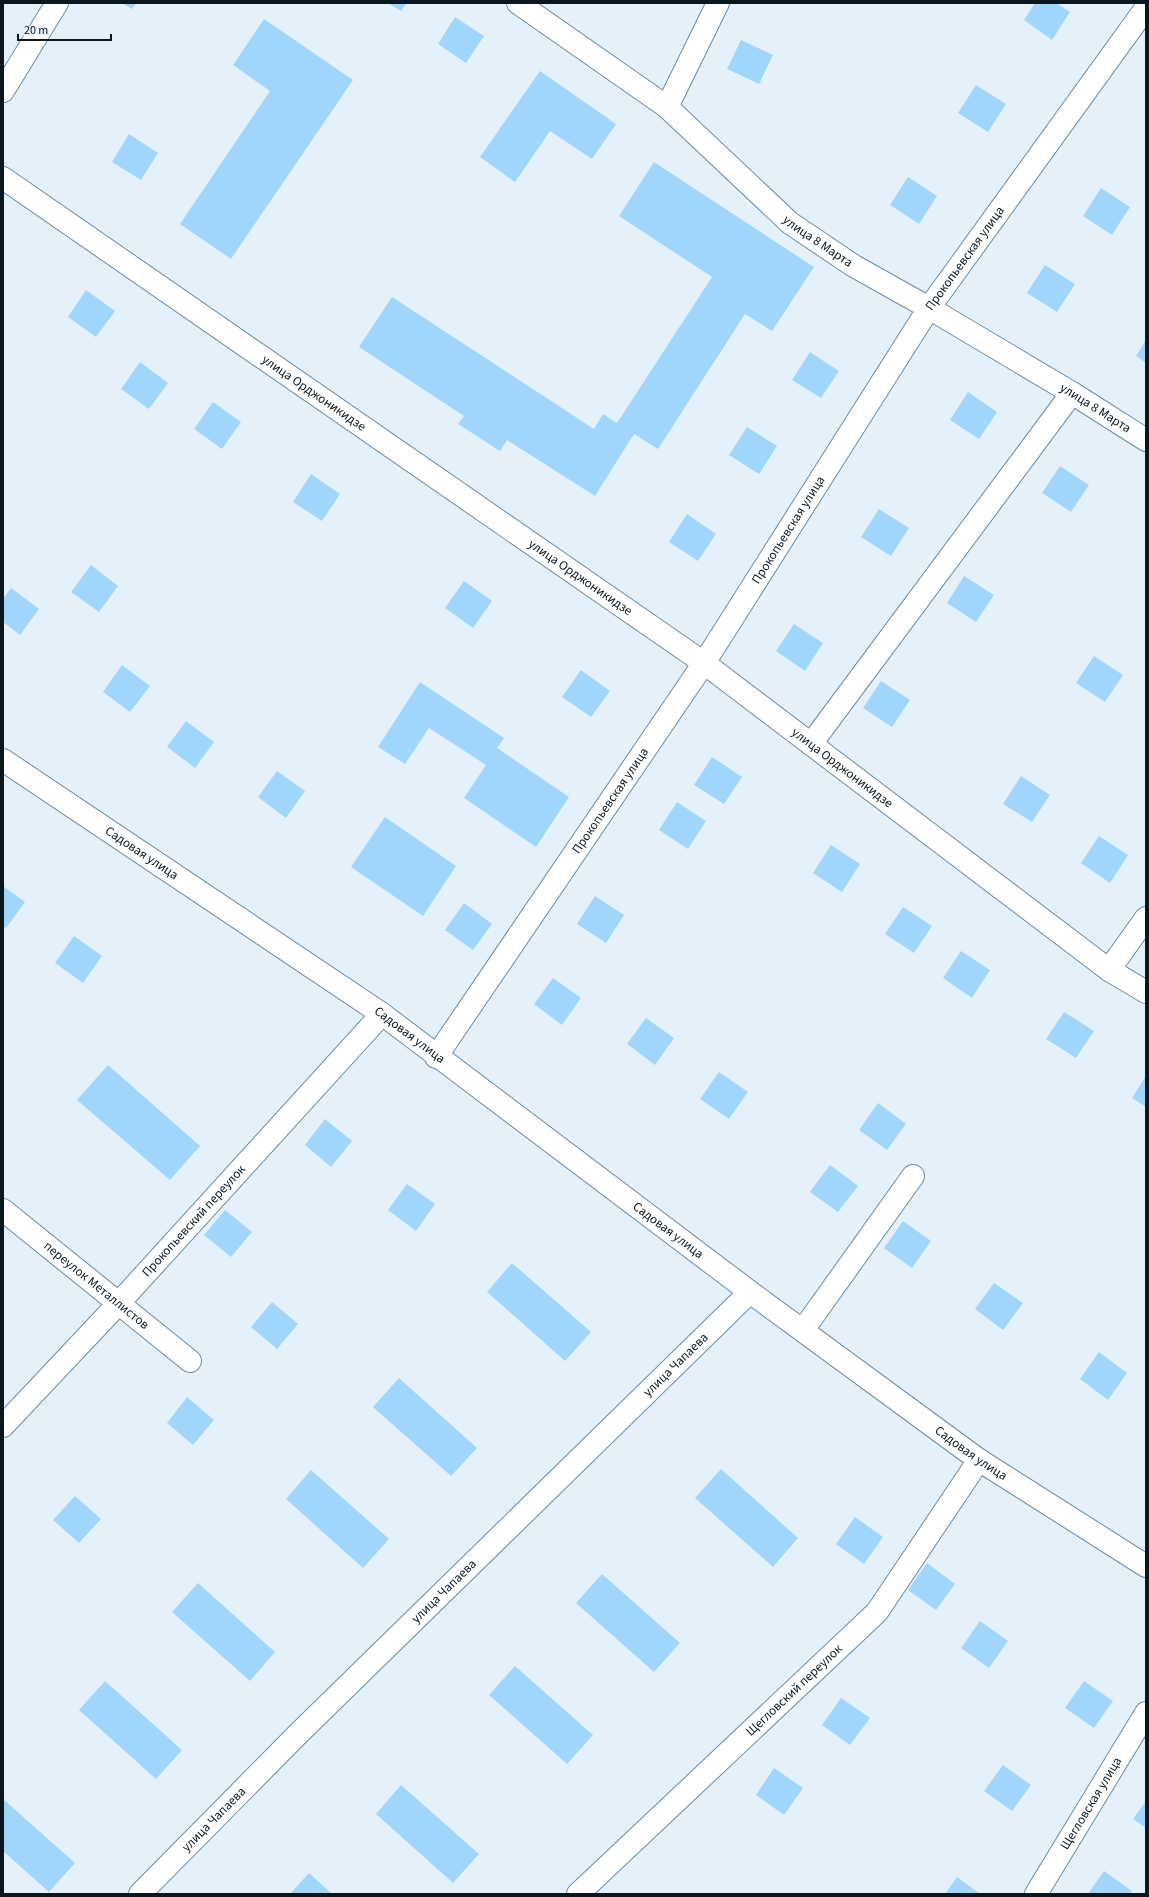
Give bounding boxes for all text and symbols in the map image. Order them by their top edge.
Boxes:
scale bar [18,16,111,42]
text: 20 m [24,22,48,39]
street label: Прокопьевская улица [921,203,1009,314]
street label: улица 8 Марта [778,211,856,272]
street label: улица Орджоникидзе [258,351,370,436]
street label: улица 8 Марта [1056,379,1135,437]
street label: Прокопьевская улица [747,472,829,588]
street label: улица Орджоникидзе [525,535,636,620]
street label: улица Орджоникидзе [788,723,897,812]
street label: Прокопьевская улица [568,744,653,857]
street label: Садовая улица [102,822,182,884]
street label: Садовая улица [371,1002,449,1068]
street label: Прокопьевский переулок [138,1160,250,1281]
street label: Садовая улица [629,1198,707,1263]
street label: переулок Металлистов [40,1237,153,1334]
street label: улица Чапаева [639,1329,712,1401]
street label: Садовая улица [931,1422,1011,1485]
street label: улица Чапаева [407,1555,480,1627]
street label: Щегловский переулок [742,1640,847,1740]
street label: Щегловская улица [1056,1754,1126,1853]
street label: улица Чапаева [178,1783,250,1856]

